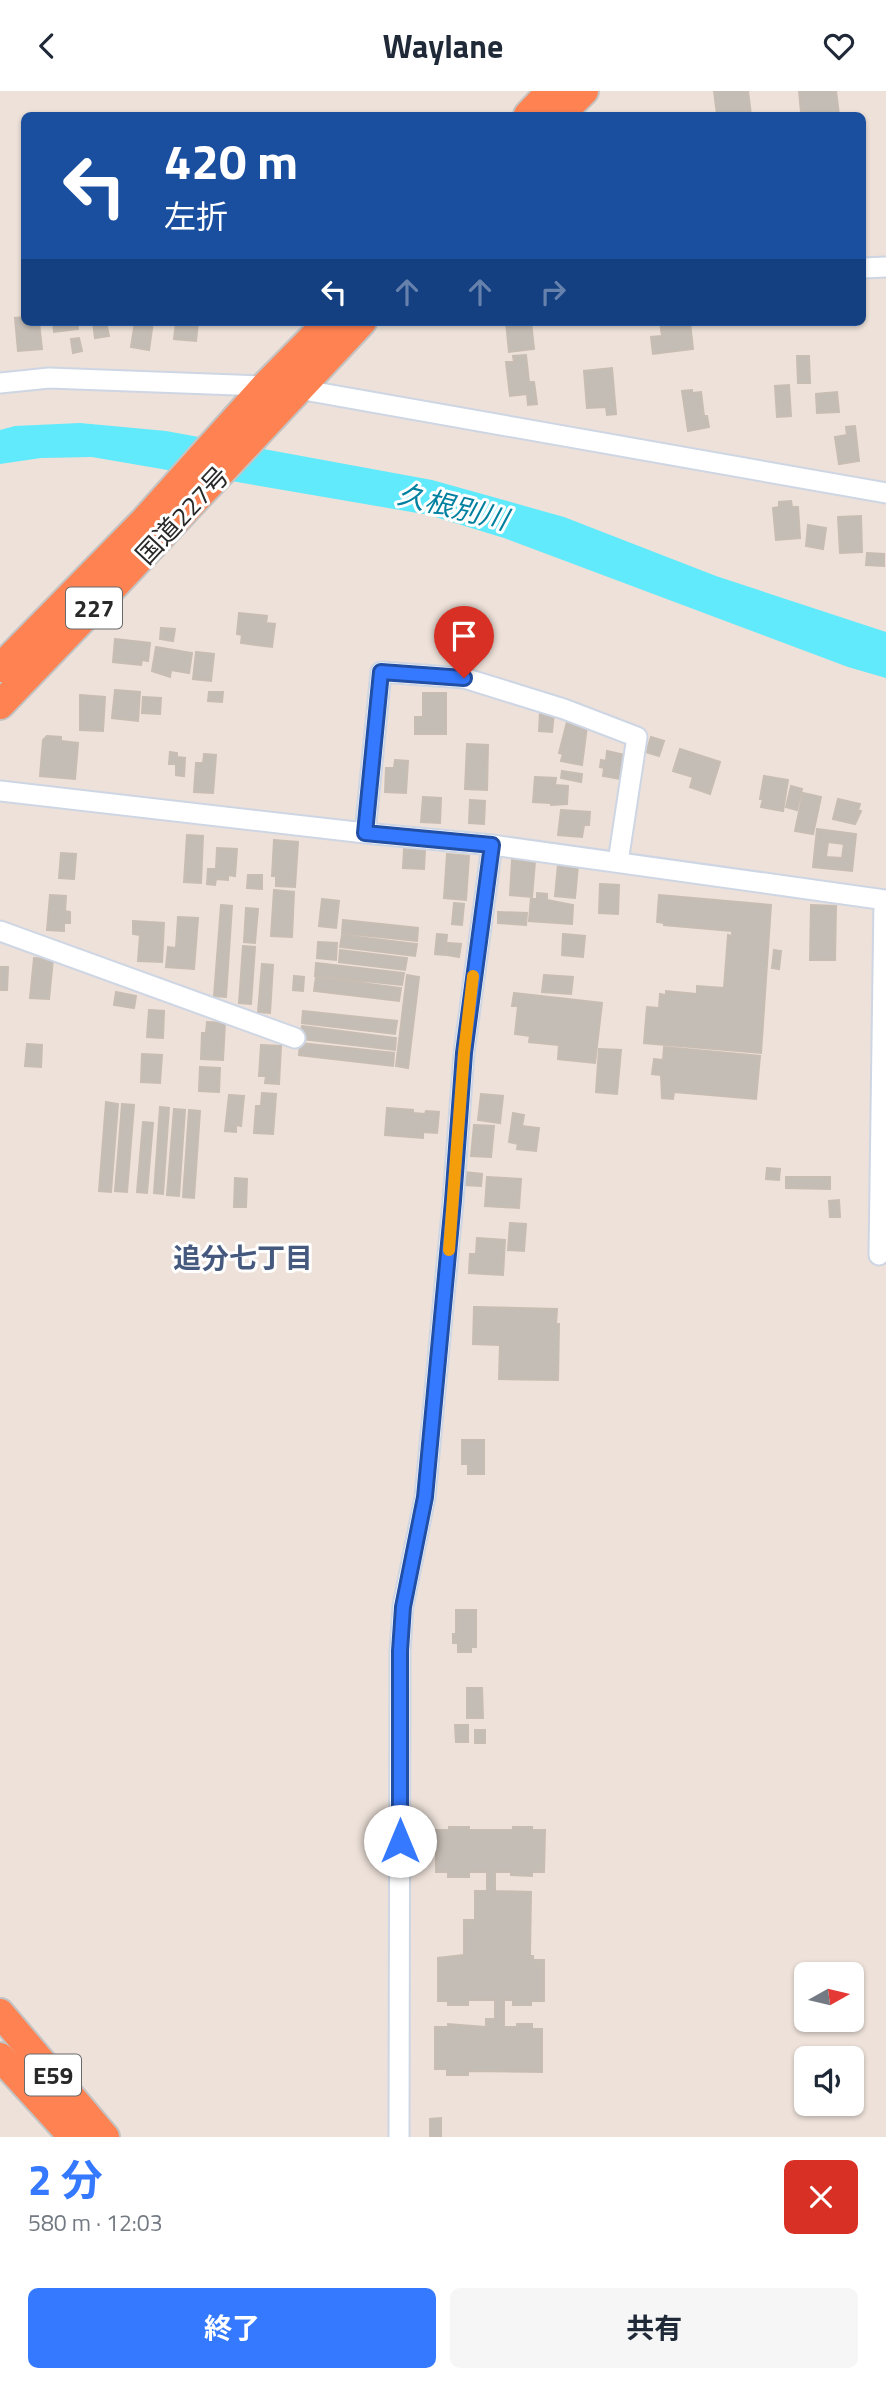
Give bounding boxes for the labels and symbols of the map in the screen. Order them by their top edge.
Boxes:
street label: 国道227号 [126,457,238,573]
water label: 久根別川 [393,472,515,541]
road number: 227 [66,587,122,629]
pin [434,606,494,678]
district label: 追分七丁目 [173,1236,313,1279]
position arrow [363,1804,437,1878]
north arrow [794,1962,864,2032]
road number: E59 [25,2055,81,2096]

